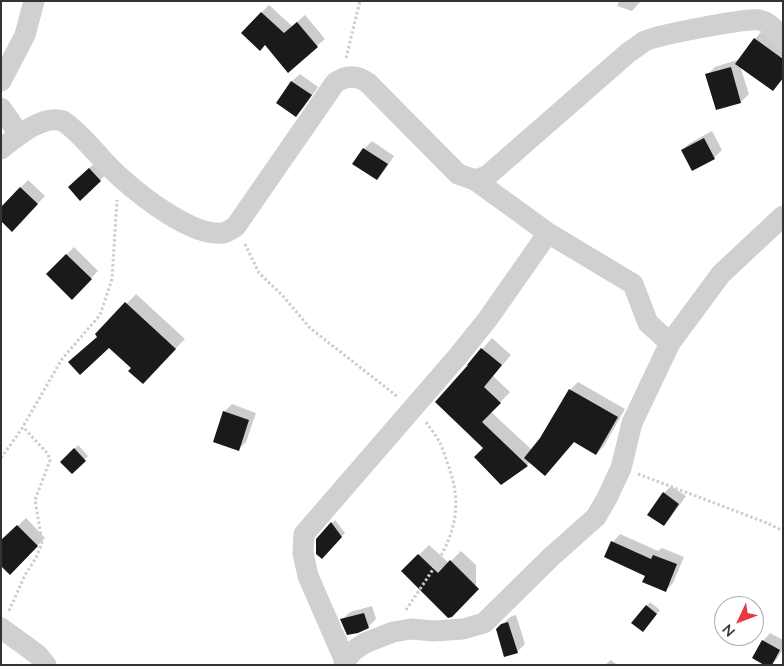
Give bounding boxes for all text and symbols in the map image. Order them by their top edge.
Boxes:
north arrow [714,596,764,646]
text: N [719,621,738,641]

